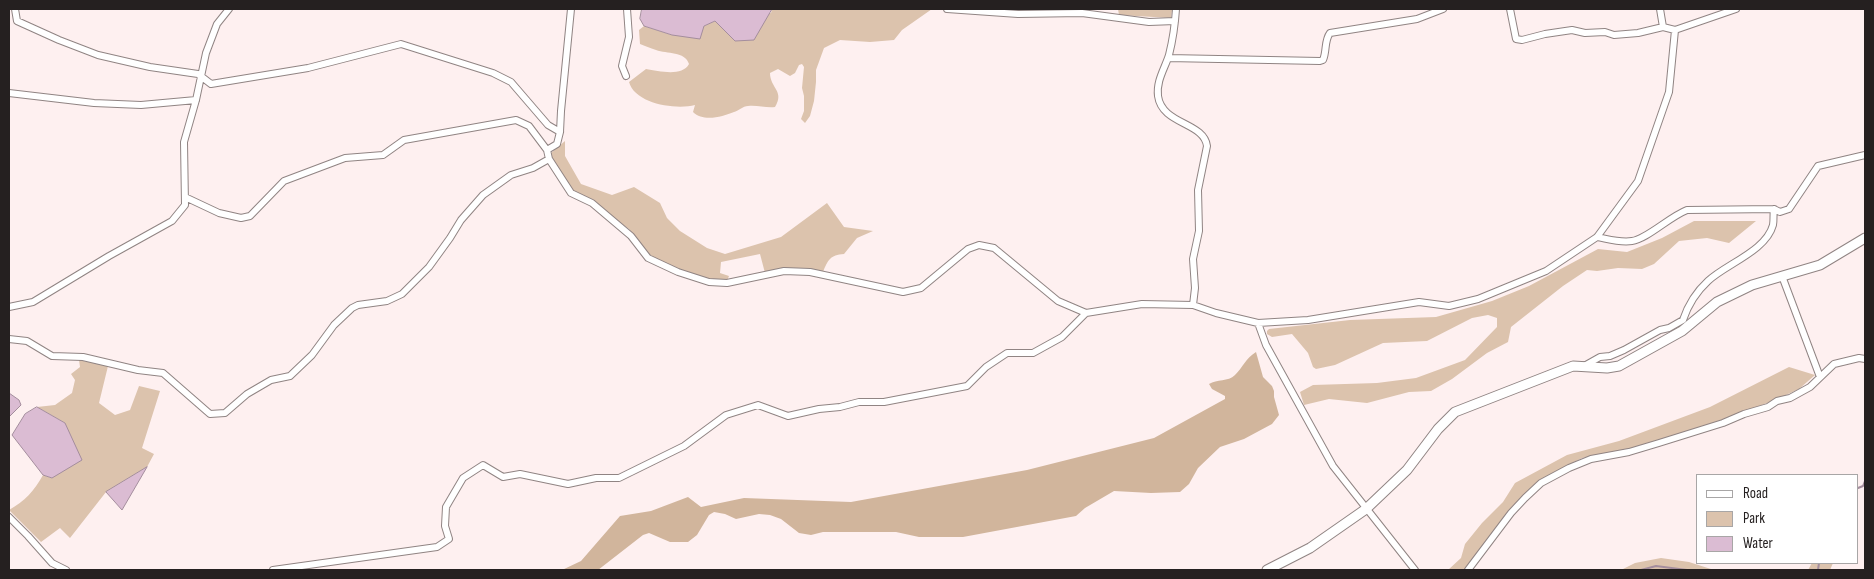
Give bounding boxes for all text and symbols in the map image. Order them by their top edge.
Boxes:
legend [1696,474,1859,564]
text: Road [1743,484,1768,503]
text: Park [1743,509,1765,528]
text: Water [1743,534,1773,553]

